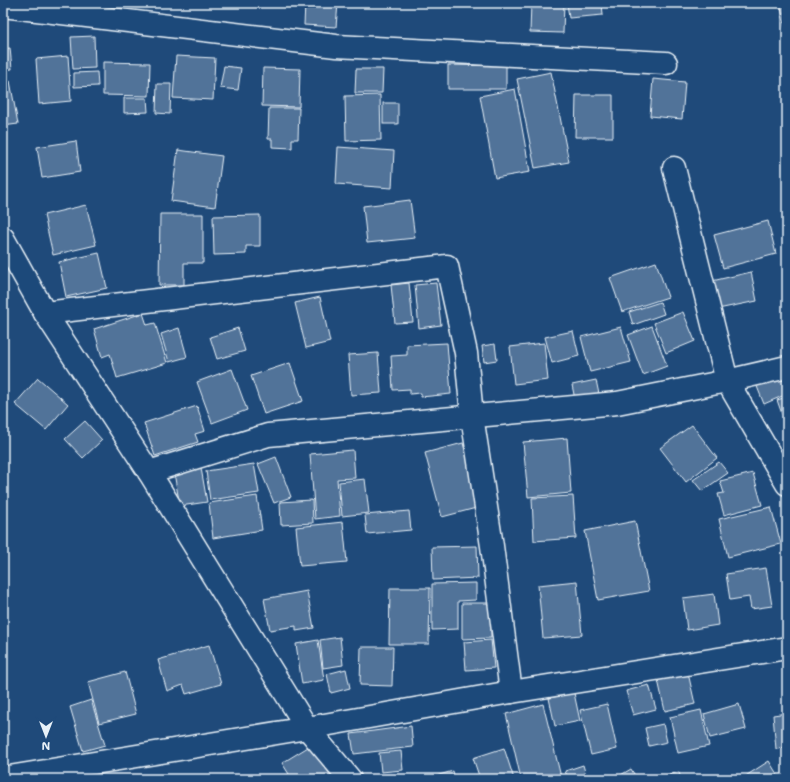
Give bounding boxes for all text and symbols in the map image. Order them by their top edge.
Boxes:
north arrow [26,716,66,756]
text: N [41,738,50,753]

